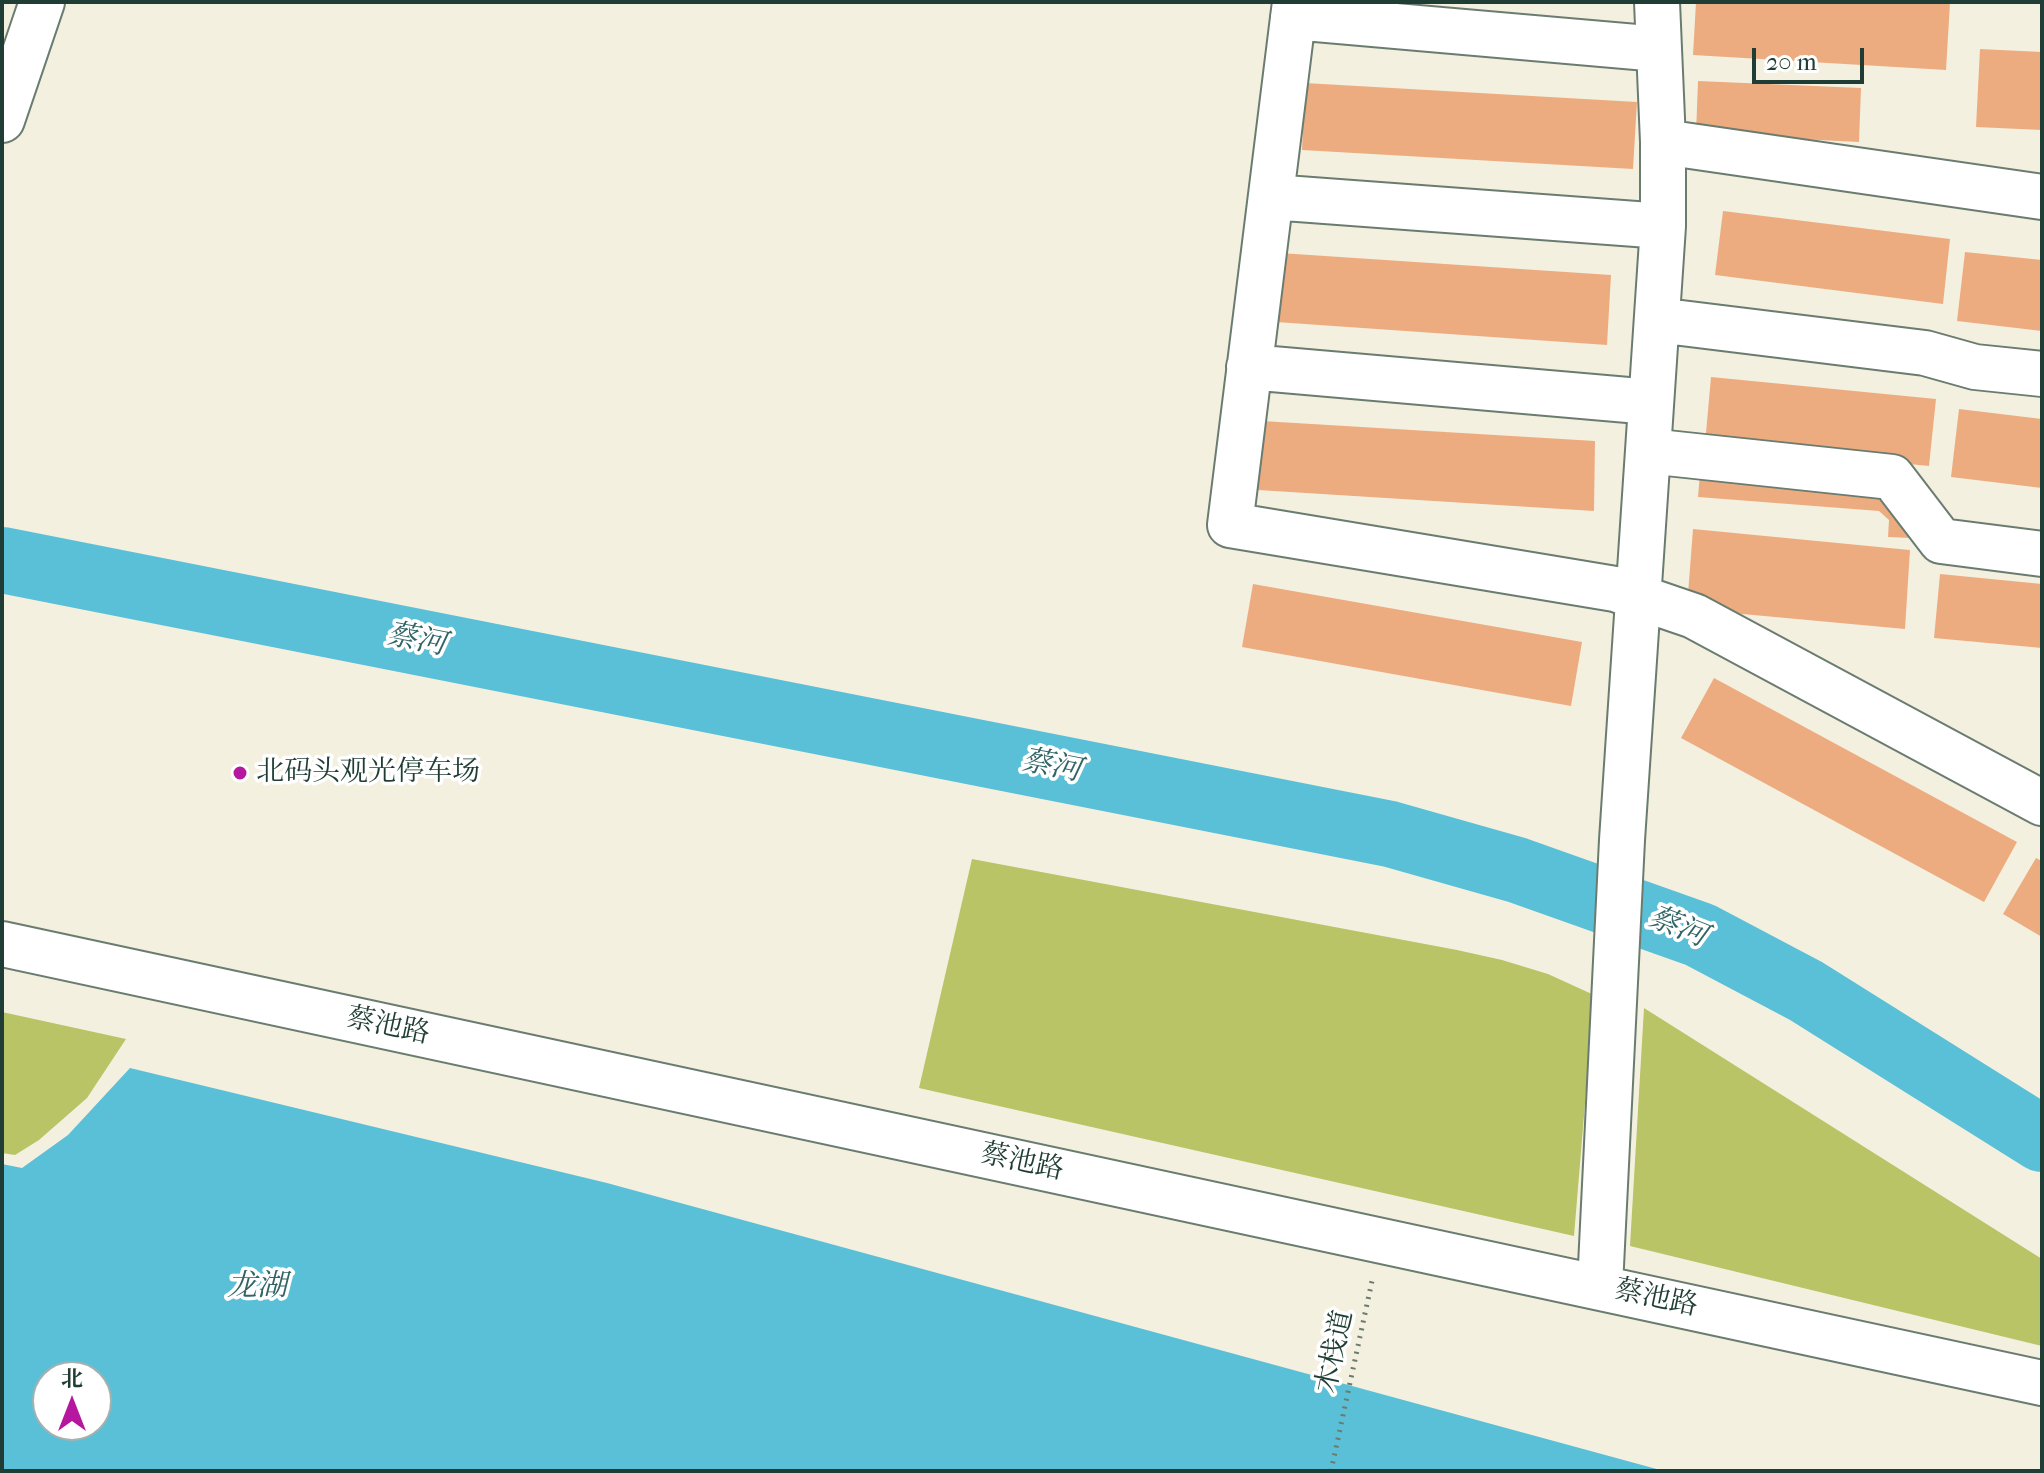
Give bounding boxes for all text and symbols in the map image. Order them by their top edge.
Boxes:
scale bar [1756,32,1868,82]
text: 20 m [1766,48,1817,76]
water label: 蔡河 [383,618,449,664]
water label: 蔡河 [1018,744,1084,790]
place label: 北码头观光停车场 [256,756,480,790]
marker: 北码头观光停车场 [231,764,249,782]
water label: 蔡河 [1642,900,1712,956]
street label: 蔡池路 [343,1002,433,1052]
street label: 蔡池路 [977,1138,1067,1188]
water label: 龙湖 [227,1270,287,1306]
street label: 蔡池路 [1611,1274,1701,1324]
street label: 木栈道 [1311,1307,1361,1397]
north arrow [32,1361,112,1441]
text: 北 [61,1366,83,1392]

